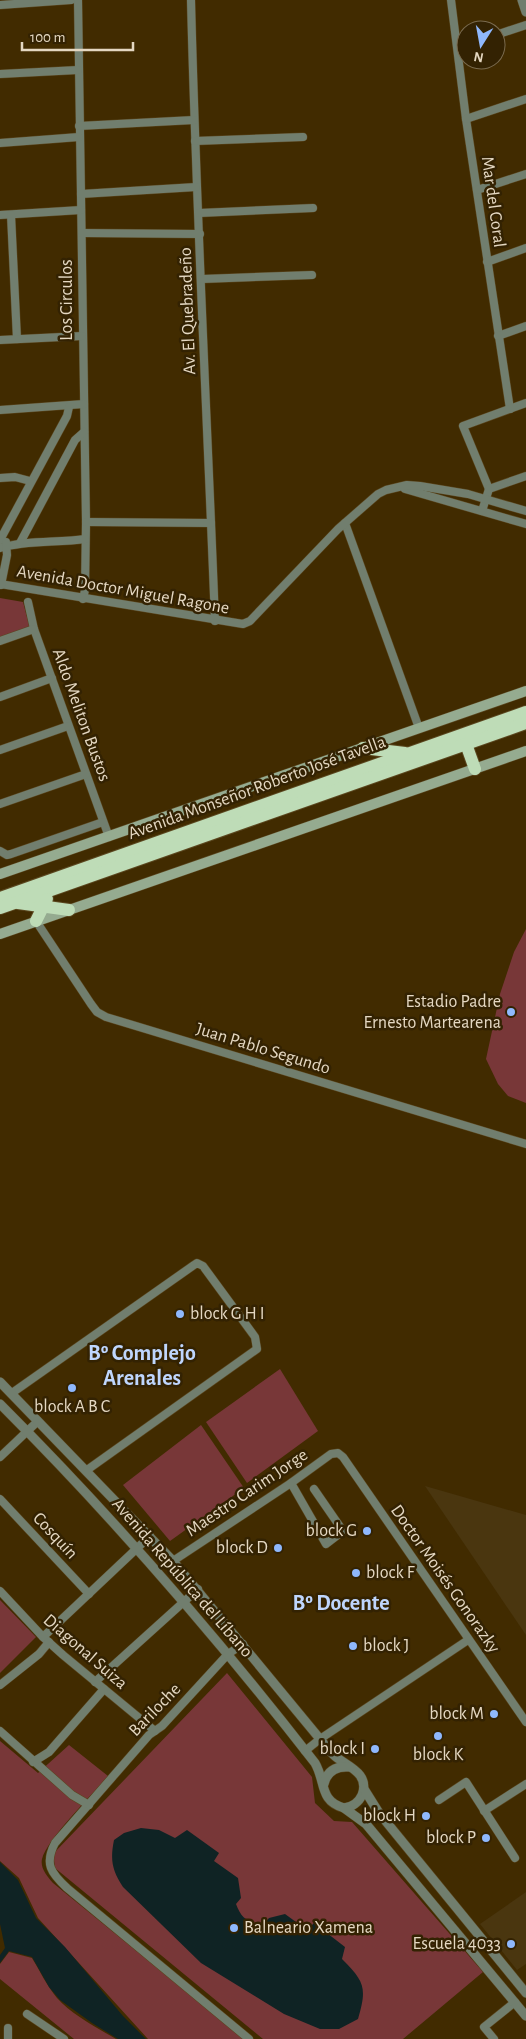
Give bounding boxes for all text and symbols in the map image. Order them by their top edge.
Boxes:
scale bar [22,20,134,52]
north arrow [456,20,506,70]
text: 100 m [30,30,65,45]
text: N [473,49,485,65]
street label: Mar del Coral [478,155,508,249]
street label: Av. El Quebradeño [177,247,199,375]
street label: Los Circulos [58,259,76,341]
street label: Avenida Doctor Miguel Ragone [15,562,231,618]
street label: Aldo Meliton Bustos [49,646,113,784]
street label: Avenida Monseñor Roberto José Tavella [126,733,388,843]
place label: Estadio Padre Ernesto Martearena [364,993,501,1032]
marker: Estadio Padre Ernesto Martearena [505,1006,517,1018]
street label: Juan Pablo Segundo [194,1020,332,1078]
place label: block G H I [190,1305,265,1323]
marker: block G H I [174,1308,186,1320]
district label: Bº Complejo Arenales [88,1342,196,1389]
marker: block A B C [66,1382,78,1394]
place label: block A B C [34,1398,110,1416]
street label: Maestro Carim Jorge [183,1446,311,1540]
street label: Avenida República del Líbano [108,1495,256,1661]
street label: Doctor Moisés Gonorazky [387,1502,503,1657]
street label: Cosquín [29,1509,81,1563]
place label: block G [306,1522,357,1540]
marker: block G [361,1525,373,1537]
place label: block D [216,1539,268,1557]
marker: block D [272,1542,284,1554]
place label: block F [366,1564,415,1582]
marker: block F [350,1567,362,1579]
district label: Bº Docente [292,1592,390,1614]
street label: Diagonal Suiza [40,1611,130,1693]
place label: block J [363,1637,409,1655]
marker: block J [347,1640,359,1652]
street label: Bariloche [126,1680,184,1740]
place label: block M [429,1705,484,1723]
marker: block M [488,1708,500,1720]
marker: block K [432,1730,444,1742]
place label: block I [320,1740,365,1758]
marker: block I [369,1743,381,1755]
place label: block K [413,1746,463,1764]
place label: block H [363,1807,416,1825]
marker: block H [420,1810,432,1822]
place label: block P [426,1829,476,1847]
marker: block P [480,1832,492,1844]
place label: Balneario Xamena [244,1919,373,1937]
marker: Balneario Xamena [228,1922,240,1934]
place label: Escuela 4033 [413,1935,501,1953]
marker: Escuela 4033 [505,1938,517,1950]

